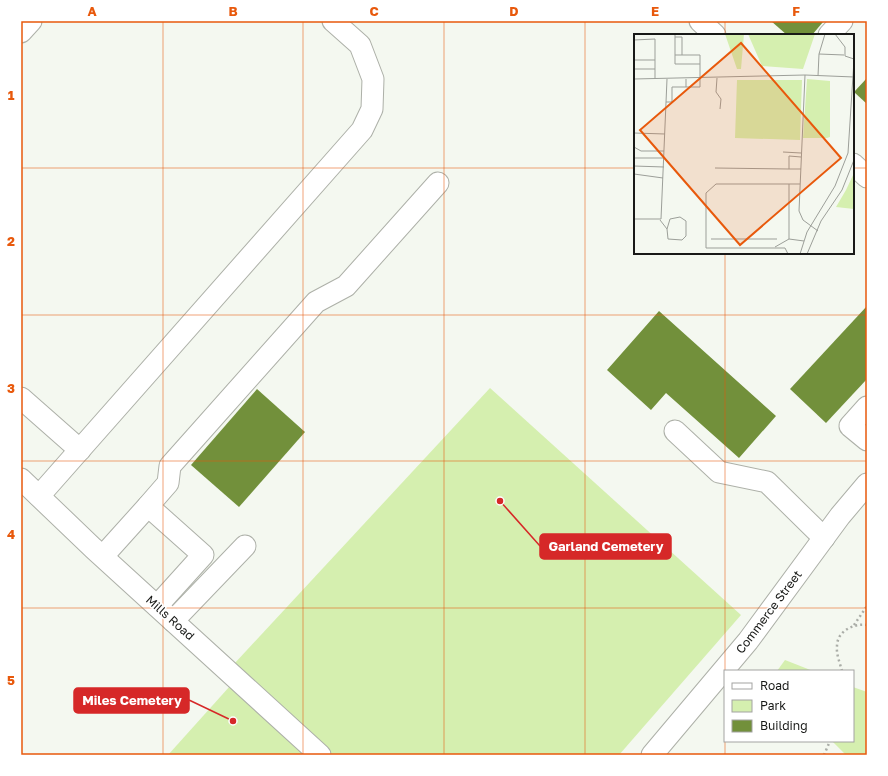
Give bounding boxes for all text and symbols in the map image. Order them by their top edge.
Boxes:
text: A [87,3,97,19]
text: B [228,3,238,19]
text: C [369,3,379,19]
text: D [509,3,519,19]
text: E [651,3,659,19]
text: F [792,3,800,19]
inset map [634,34,854,254]
text: 1 [8,87,15,103]
text: 2 [7,233,15,249]
text: 3 [7,380,15,396]
text: 4 [7,526,15,542]
callout: Garland Cemetery [540,534,671,559]
text: Garland Cemetery [548,538,664,554]
street label: Commerce Street [732,567,805,656]
street label: Mills Road [143,592,198,643]
legend [724,670,854,742]
text: 5 [7,672,15,688]
text: Road [760,678,789,693]
callout: Miles Cemetery [74,688,189,713]
text: Miles Cemetery [82,692,182,708]
text: Park [760,698,786,713]
text: Building [760,718,808,733]

